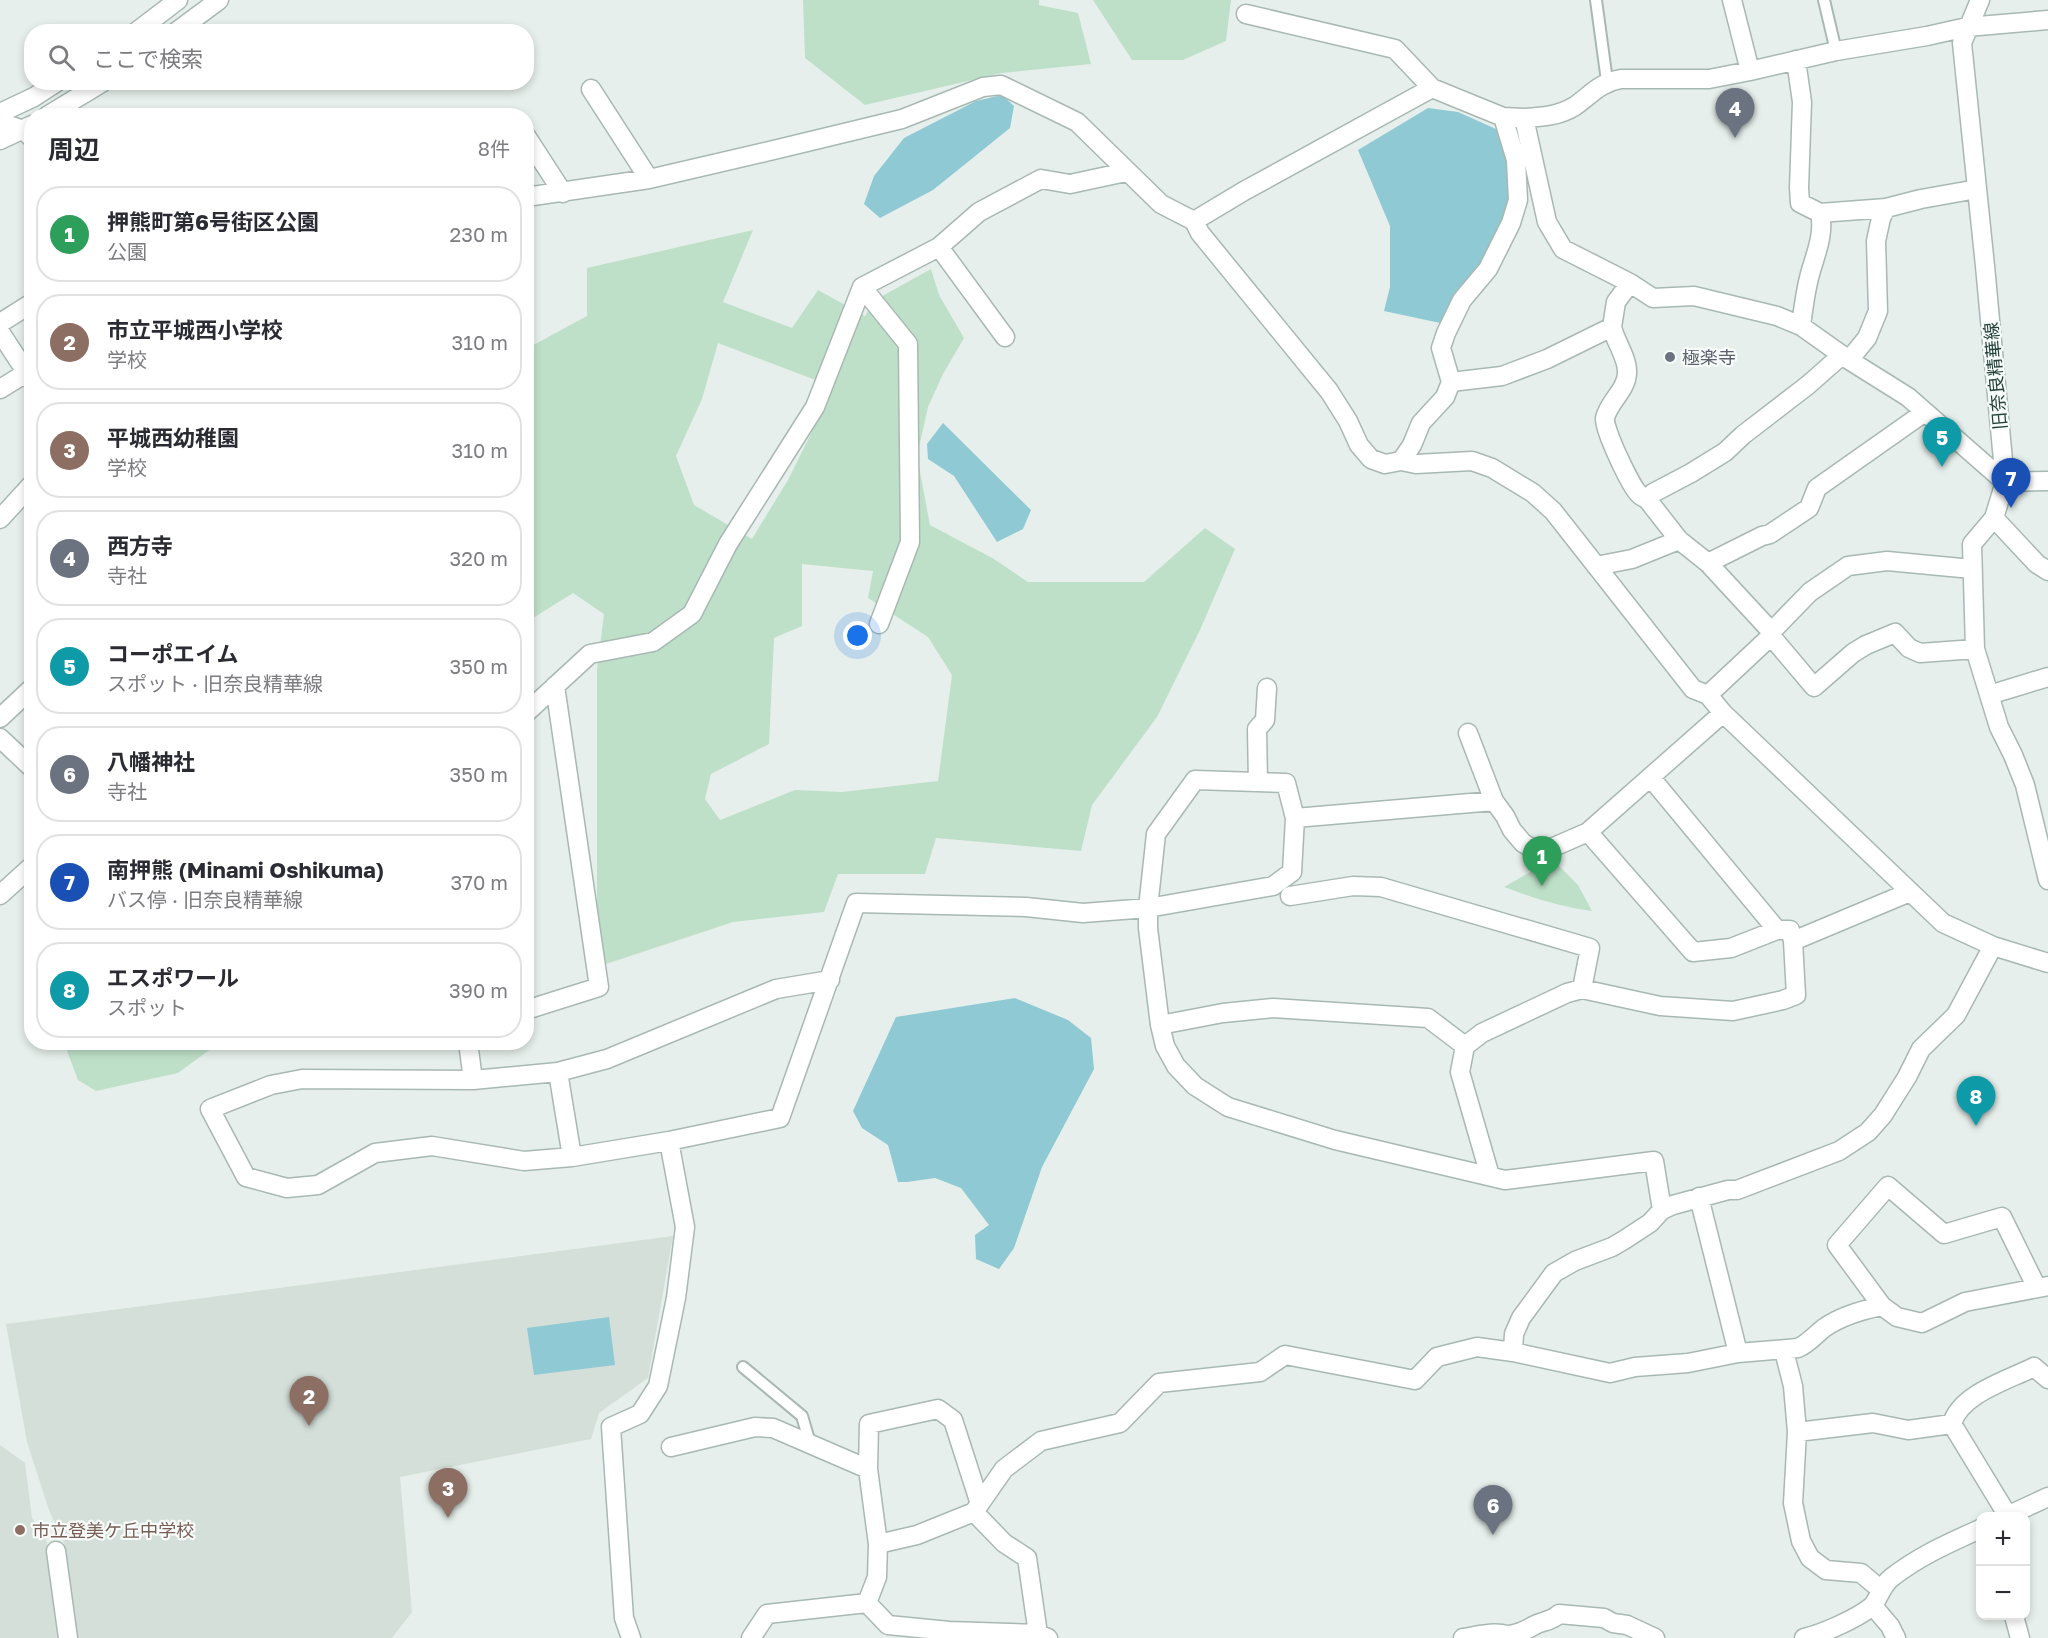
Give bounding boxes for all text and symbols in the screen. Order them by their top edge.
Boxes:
search box [24,24,534,90]
icon: search [45,41,78,74]
text: ここで検索 [93,45,203,72]
pin: 4 [1716,88,1754,138]
text: 周辺 [48,134,100,165]
text: 8件 [478,136,510,160]
text: 押熊町第6号街区公園 [107,208,319,235]
text: 1 [64,222,75,246]
text: 230 m [450,222,508,246]
text: 公園 [107,239,147,263]
text: 市立平城西小学校 [107,316,283,343]
street label: 旧奈良精華線 [1979,321,2011,431]
text: 2 [63,330,76,354]
text: 310 m [452,330,508,354]
place label: 極楽寺 [1682,346,1736,368]
text: 学校 [107,347,147,371]
marker: 極楽寺 [1663,350,1677,364]
pin: 5 [1922,418,1962,467]
text: 平城西幼稚園 [107,424,239,451]
text: 3 [63,438,76,462]
text: 310 m [452,438,508,462]
text: 学校 [107,455,147,479]
pin: 7 [1992,458,2030,508]
text: 西方寺 [107,532,173,559]
text: 4 [63,546,76,570]
text: 320 m [450,546,508,570]
text: 寺社 [107,563,147,587]
your location [843,621,872,650]
text: コーポエイム [107,640,239,667]
text: 5 [63,654,76,678]
text: 350 m [450,654,508,678]
text: スポット · 旧奈良精華線 [107,671,323,695]
text: 八幡神社 [107,748,195,775]
text: 6 [63,762,76,786]
text: 350 m [450,762,508,786]
text: 寺社 [107,779,147,803]
pin: 1 [1522,836,1562,886]
text: 南押熊 (Minami Oshikuma) [107,856,384,883]
text: 7 [64,870,75,894]
text: 370 m [451,870,508,894]
text: バス停 · 旧奈良精華線 [107,887,303,911]
text: エスポワール [107,964,239,991]
text: 8 [63,978,76,1002]
text: 390 m [449,978,508,1002]
text: スポット [107,995,187,1019]
pin: 8 [1956,1076,1996,1126]
pin: 2 [290,1376,328,1426]
pin: 3 [428,1468,468,1518]
pin: 6 [1474,1486,1512,1535]
map controls [1976,1512,2030,1620]
button: + [1976,1512,2030,1566]
place label: 市立登美ケ丘中学校 [32,1519,194,1541]
marker: 市立登美ケ丘中学校 [13,1523,27,1537]
button: − [1976,1566,2030,1620]

